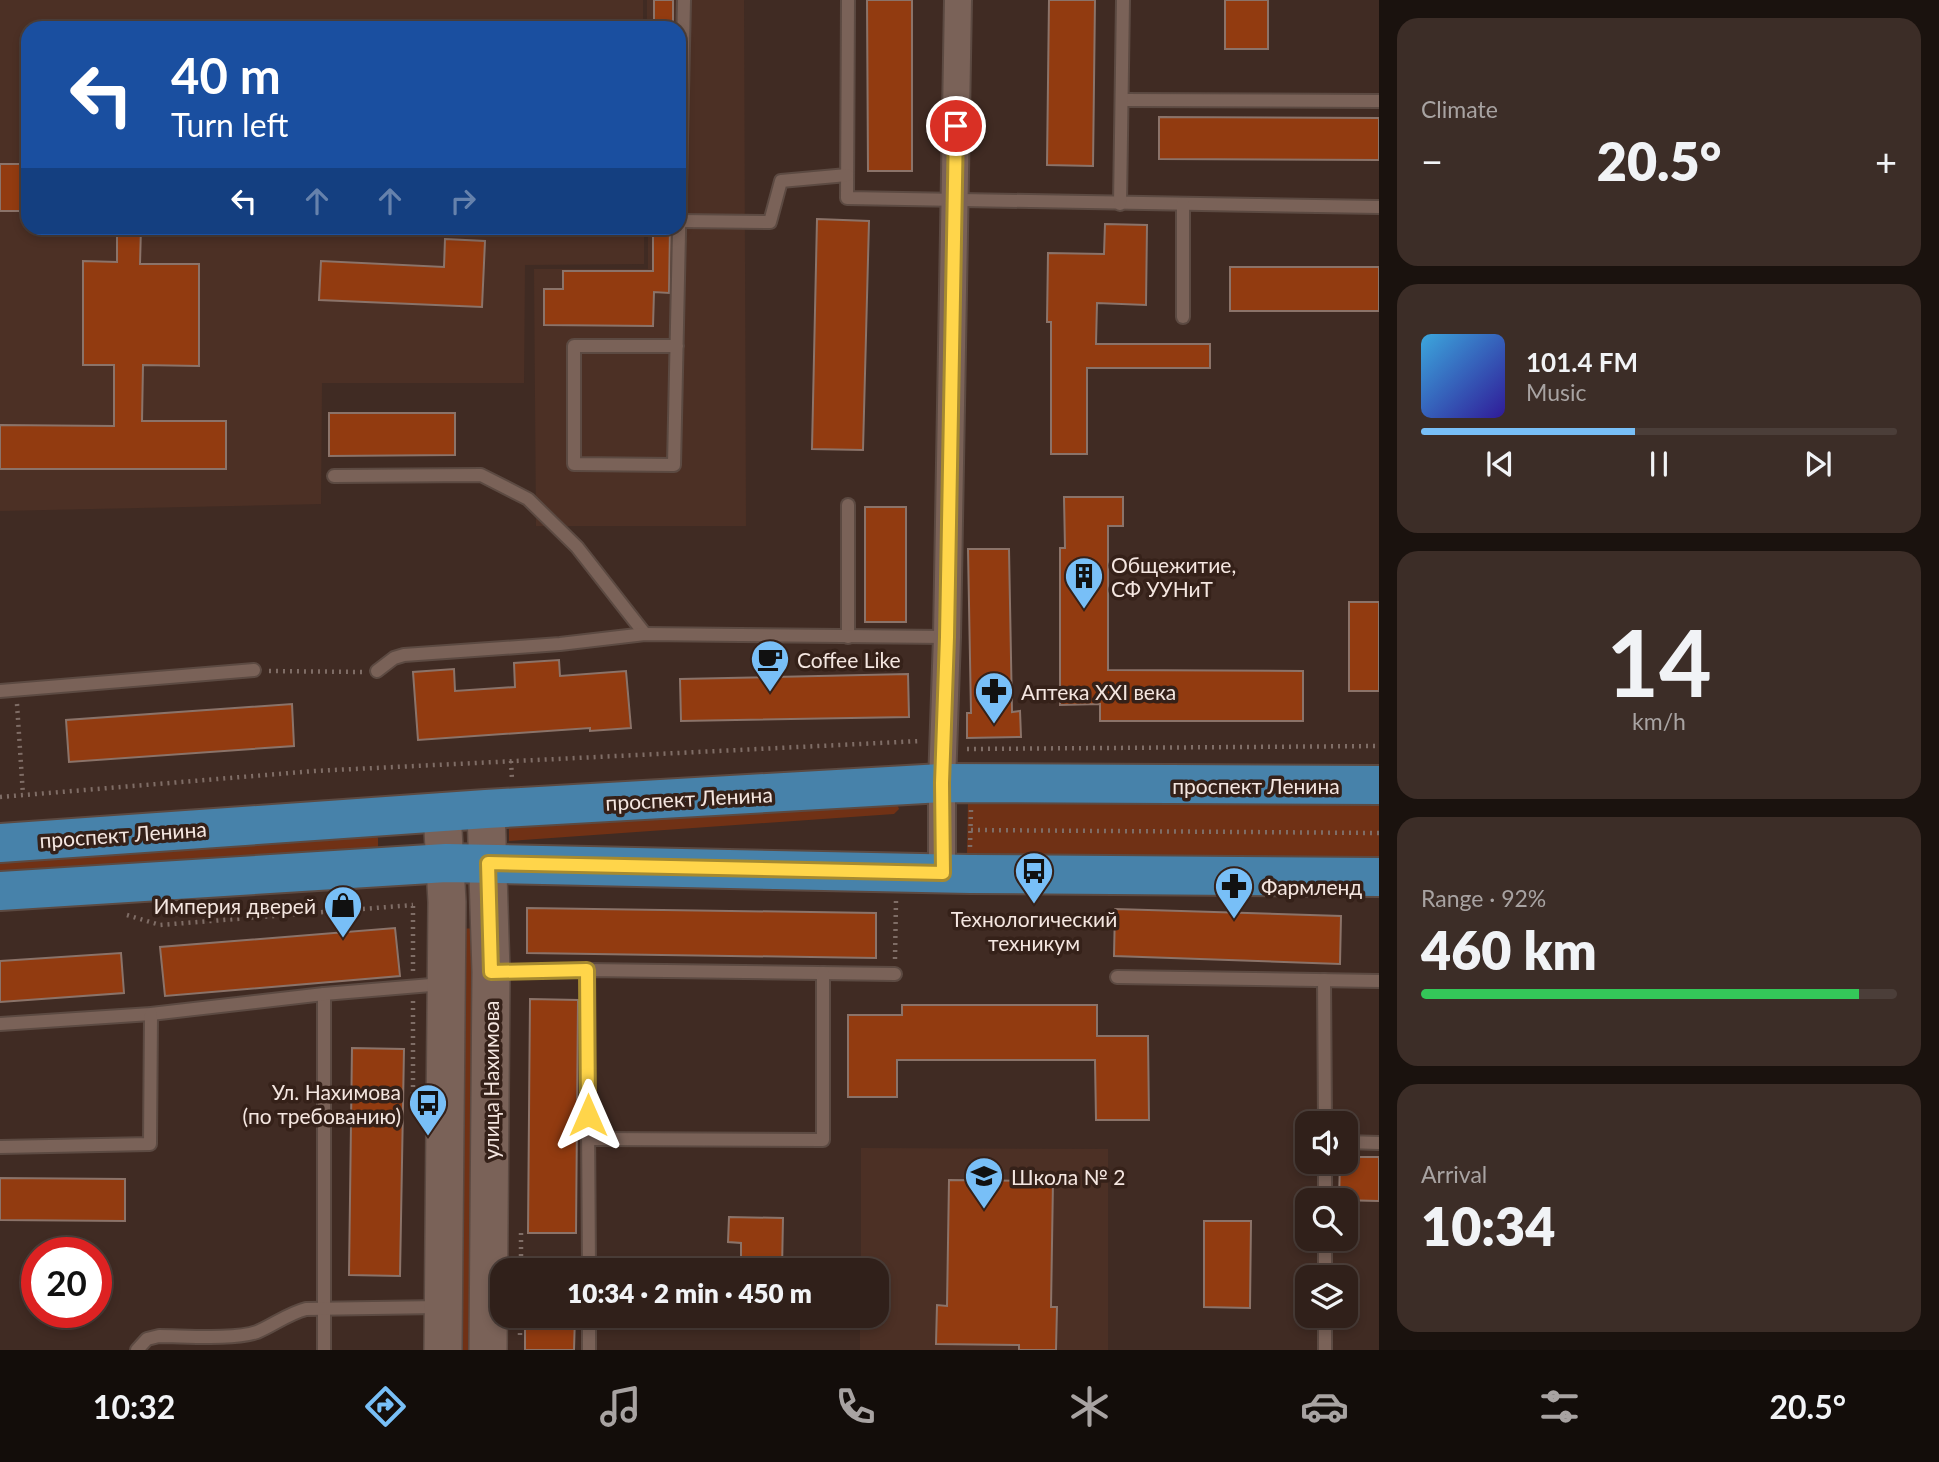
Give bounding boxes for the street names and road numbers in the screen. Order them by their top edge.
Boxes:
street label: проспект Ленина [1172,773,1340,798]
street label: проспект Ленина [605,781,773,815]
street label: проспект Ленина [39,816,207,852]
street label: улица Нахимова [478,1000,503,1160]

